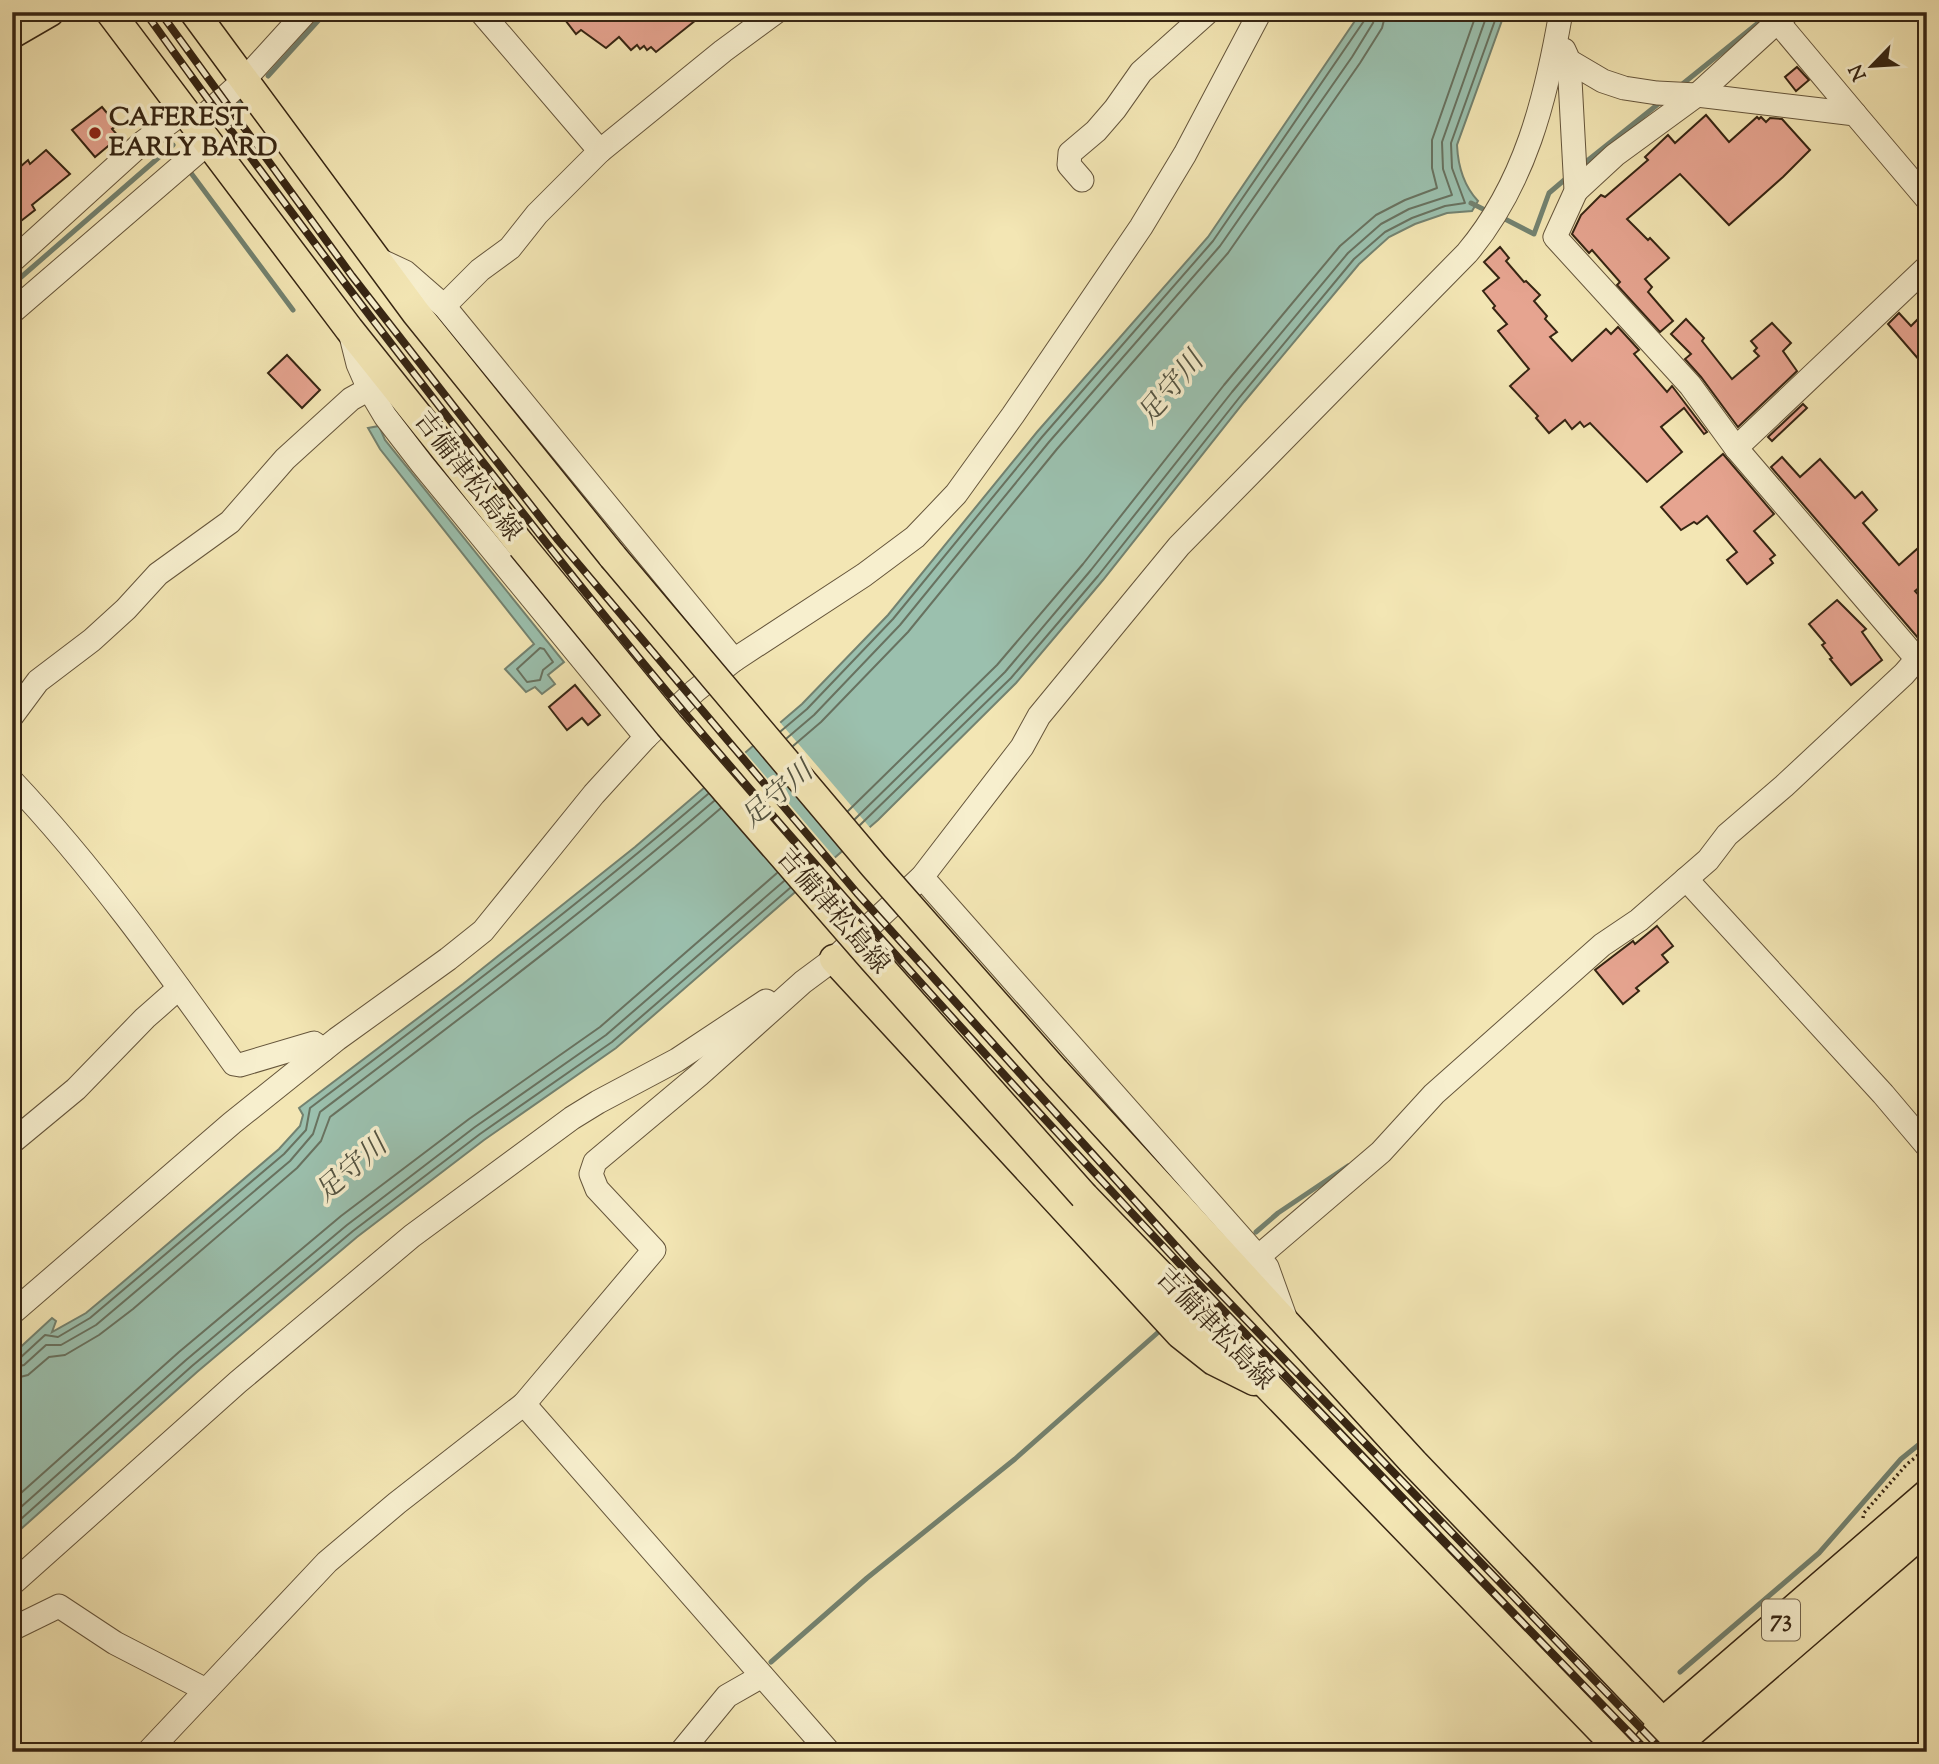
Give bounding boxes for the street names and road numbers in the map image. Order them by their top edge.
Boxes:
street label: 吉備津松島線 [404,404,530,550]
street label: 吉備津松島線 [767,841,897,983]
street label: 吉備津松島線 [1147,1261,1281,1399]
road number: 73 [1762,1600,1800,1640]

